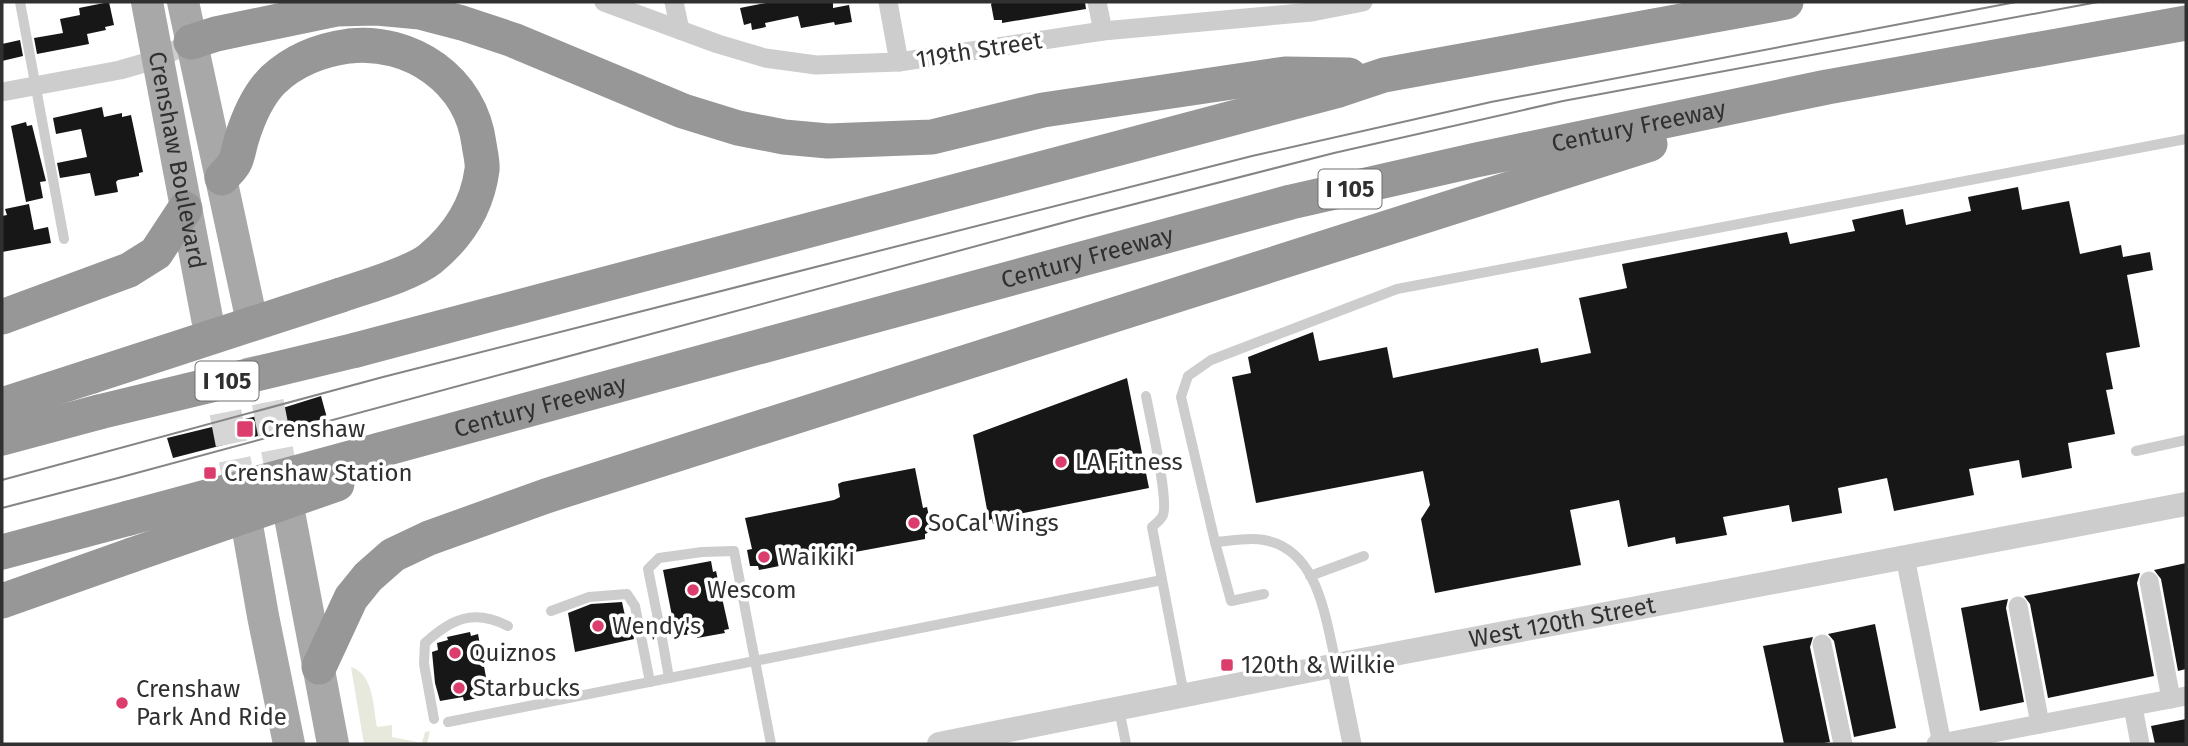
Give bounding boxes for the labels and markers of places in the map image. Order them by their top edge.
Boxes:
place label: Crenshaw [261,415,365,443]
marker: Crenshaw [235,419,255,439]
place label: LA Fitness [1075,448,1183,476]
marker: LA Fitness [1053,454,1069,470]
place label: Crenshaw Station [224,459,413,487]
marker: Crenshaw Station [202,465,218,481]
place label: SoCal Wings [928,509,1059,537]
marker: SoCal Wings [906,515,922,531]
place label: Waikiki [778,543,855,571]
marker: Waikiki [756,549,772,565]
place label: Wescom [707,576,796,604]
marker: Wescom [685,582,701,598]
place label: Wendy's [612,612,701,640]
marker: Wendy's [590,618,606,634]
place label: Quiznos [469,639,556,667]
marker: Quiznos [447,645,463,661]
place label: 120th & Wilkie [1241,651,1395,679]
marker: 120th & Wilkie [1219,657,1235,673]
place label: Starbucks [473,674,580,702]
place label: Crenshaw Park And Ride [136,675,287,731]
marker: Starbucks [451,680,467,696]
marker: Crenshaw Park And Ride [114,695,130,711]

